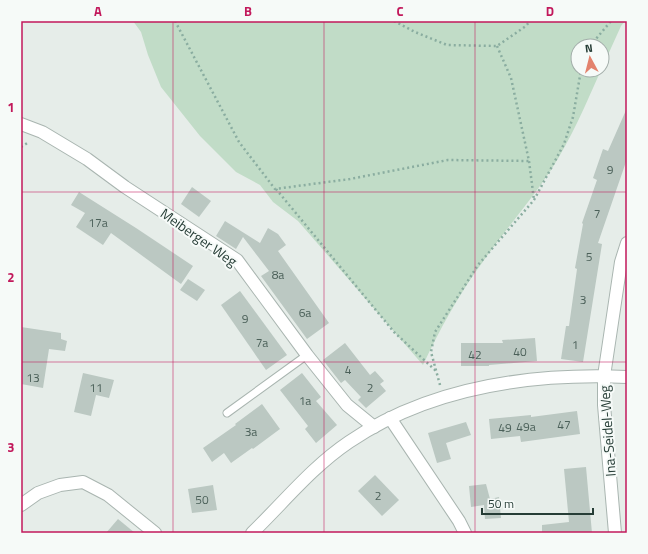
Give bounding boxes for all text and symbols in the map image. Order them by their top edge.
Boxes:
text: A [94,1,102,21]
text: B [244,1,252,21]
text: C [396,1,404,21]
text: D [546,1,554,21]
north arrow [570,38,610,78]
text: N [584,40,594,56]
text: 1 [7,97,15,117]
house number: 9 [607,160,614,179]
street label: Meiberger Weg [156,203,242,271]
house number: 7 [594,204,600,223]
house number: 17a [88,213,108,232]
house number: 5 [586,247,593,266]
house number: 8a [272,265,284,284]
text: 2 [7,267,15,287]
house number: 3 [580,290,586,309]
house number: 6a [299,303,311,322]
house number: 9 [242,309,249,328]
house number: 7a [256,333,268,352]
house number: 1 [572,335,578,354]
house number: 40 [513,342,527,361]
house number: 42 [468,345,482,364]
house number: 4 [345,360,352,379]
house number: 13 [26,368,40,387]
house number: 11 [89,378,103,397]
house number: 2 [367,378,373,397]
street label: Ina-Seidel-Weg [593,385,621,477]
house number: 1a [299,391,311,410]
house number: 47 [557,415,571,434]
house number: 49a [516,417,536,436]
house number: 49 [498,418,512,437]
house number: 3a [245,422,257,441]
text: 3 [7,437,15,457]
house number: 2 [375,486,381,505]
house number: 50 [195,490,209,509]
scale bar [482,490,593,516]
text: 50 m [488,494,514,513]

